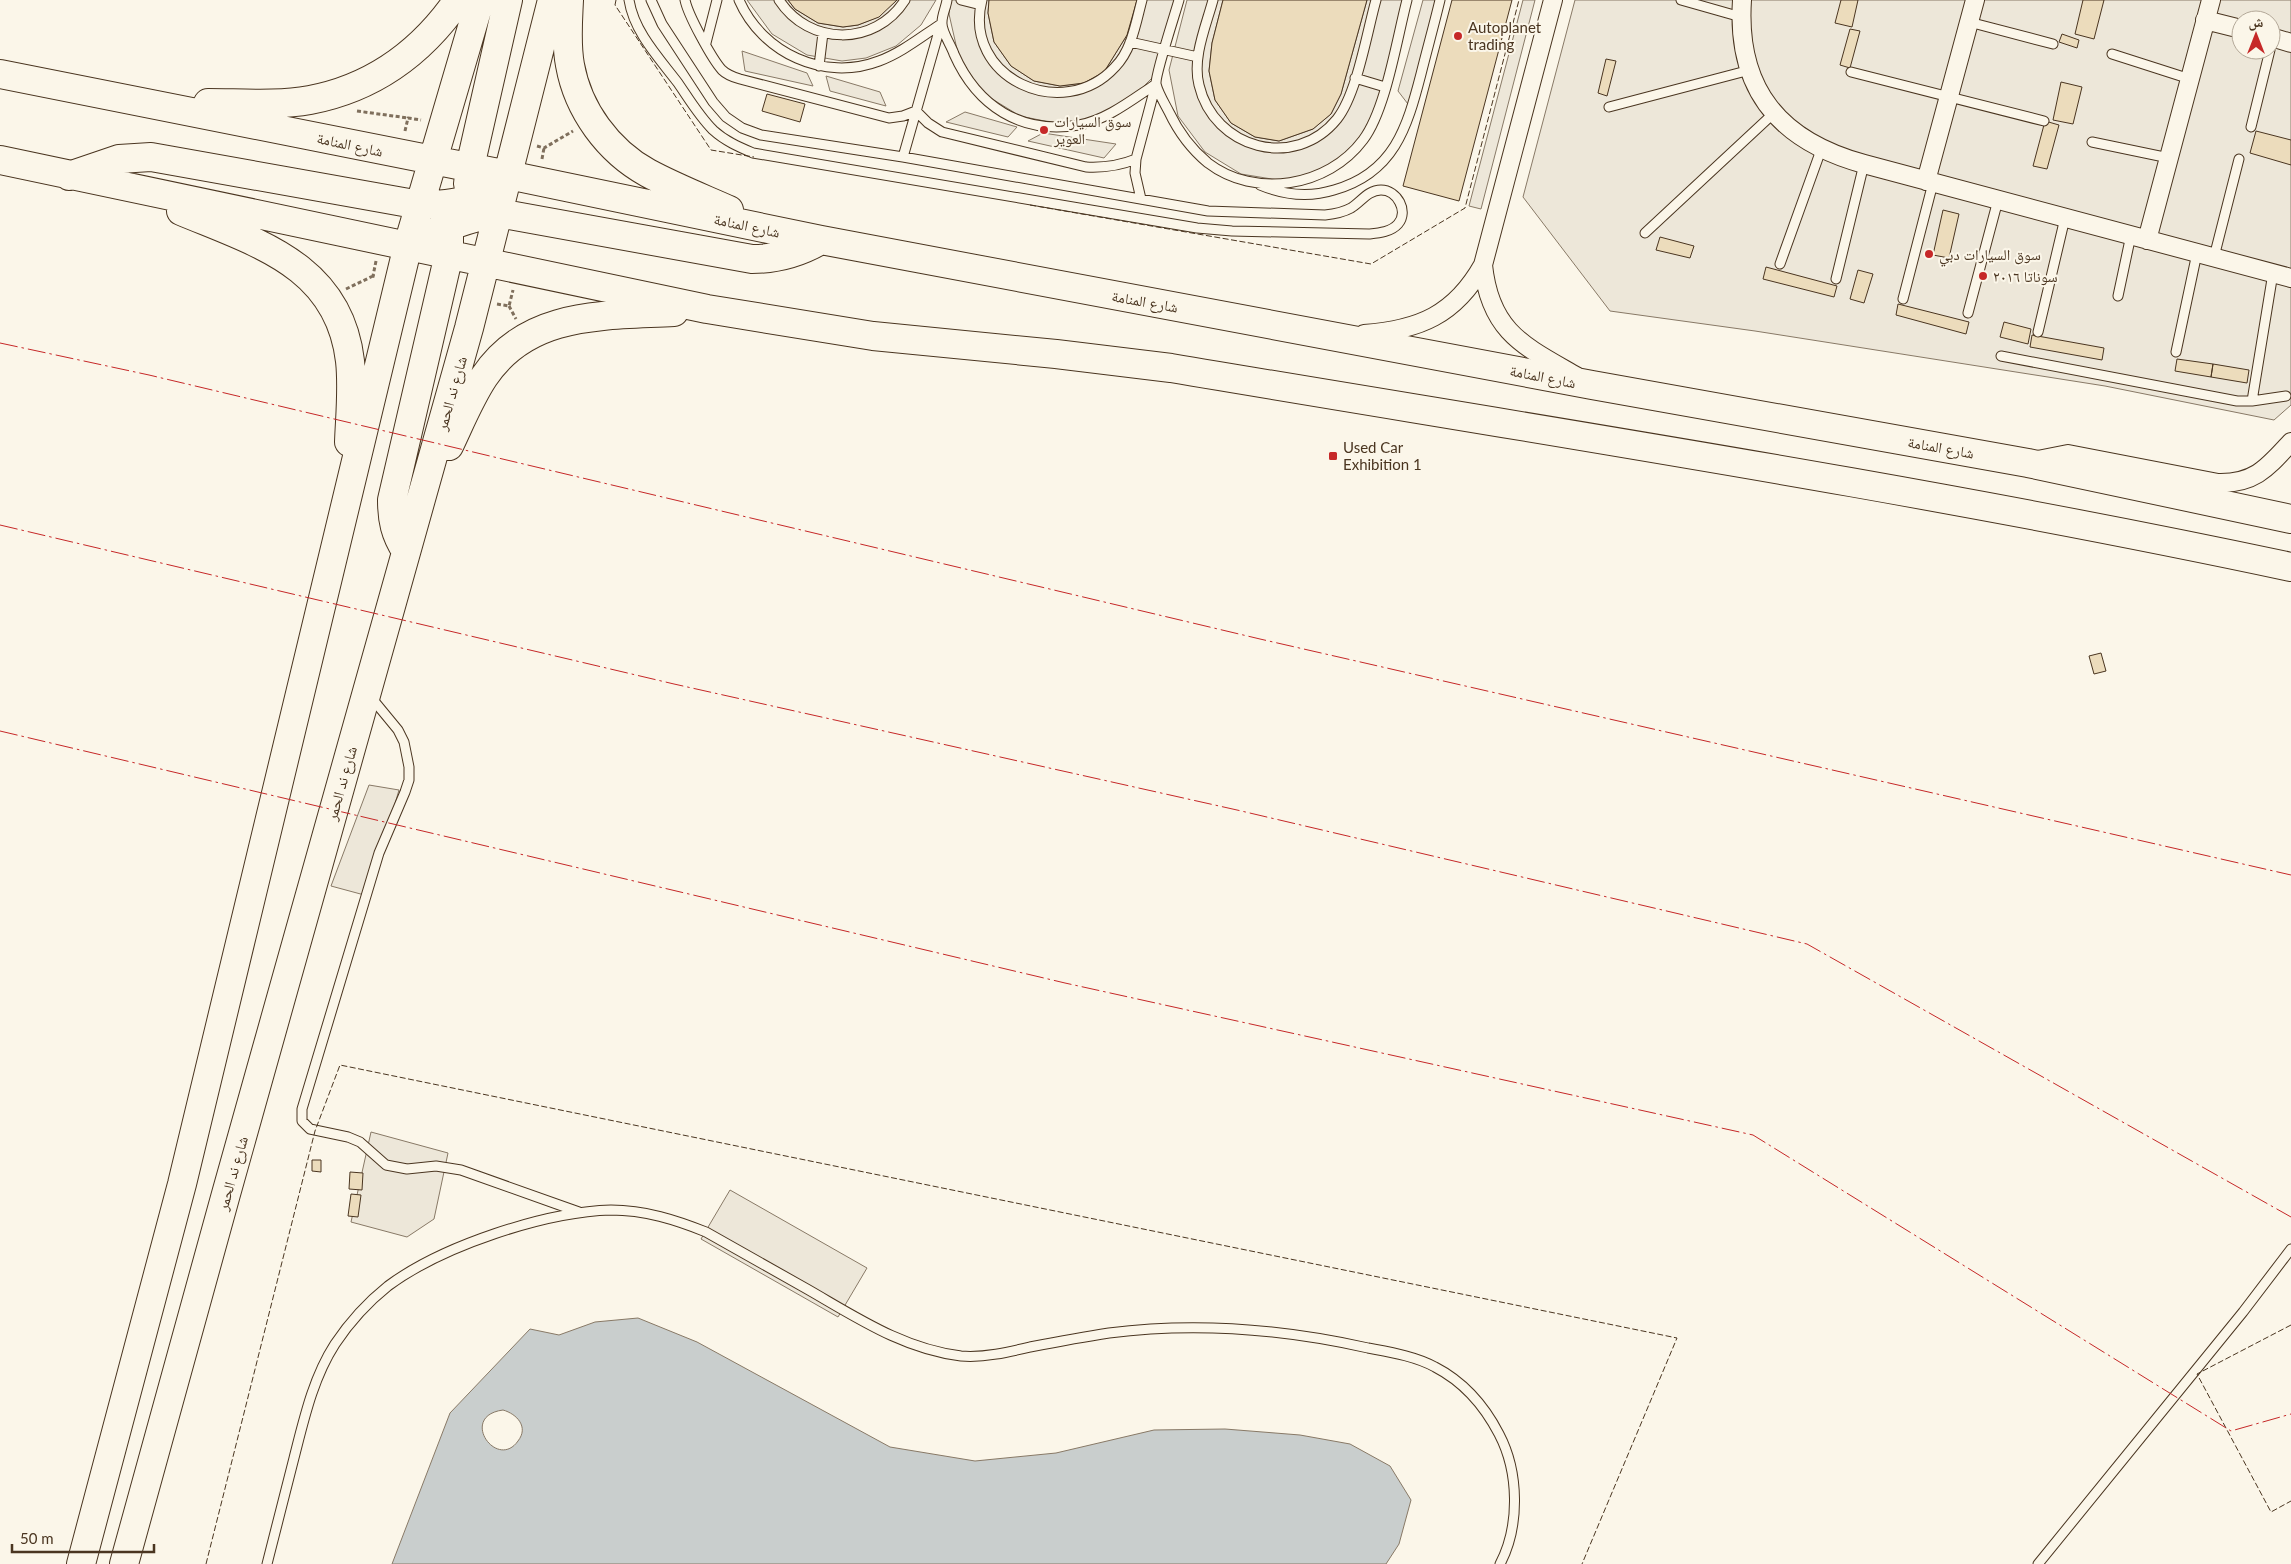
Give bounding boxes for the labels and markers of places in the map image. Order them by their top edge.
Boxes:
place label: Autoplanet trading [1468,18,1542,53]
marker: Autoplanet trading [1452,30,1464,42]
place label: سوق السيارات العوير [1053,112,1131,148]
marker: سوق السيارات العوير [1038,124,1050,136]
place label: سوق السيارات دبي [1939,245,2041,267]
marker: سوق السيارات دبي [1923,248,1935,260]
place label: سوناتا ٢٠١٦ [1993,267,2058,286]
marker: سوناتا ٢٠١٦ [1977,270,1989,282]
place label: Used Car Exhibition 1 [1343,438,1422,473]
marker: Used Car Exhibition 1 [1327,450,1339,462]

